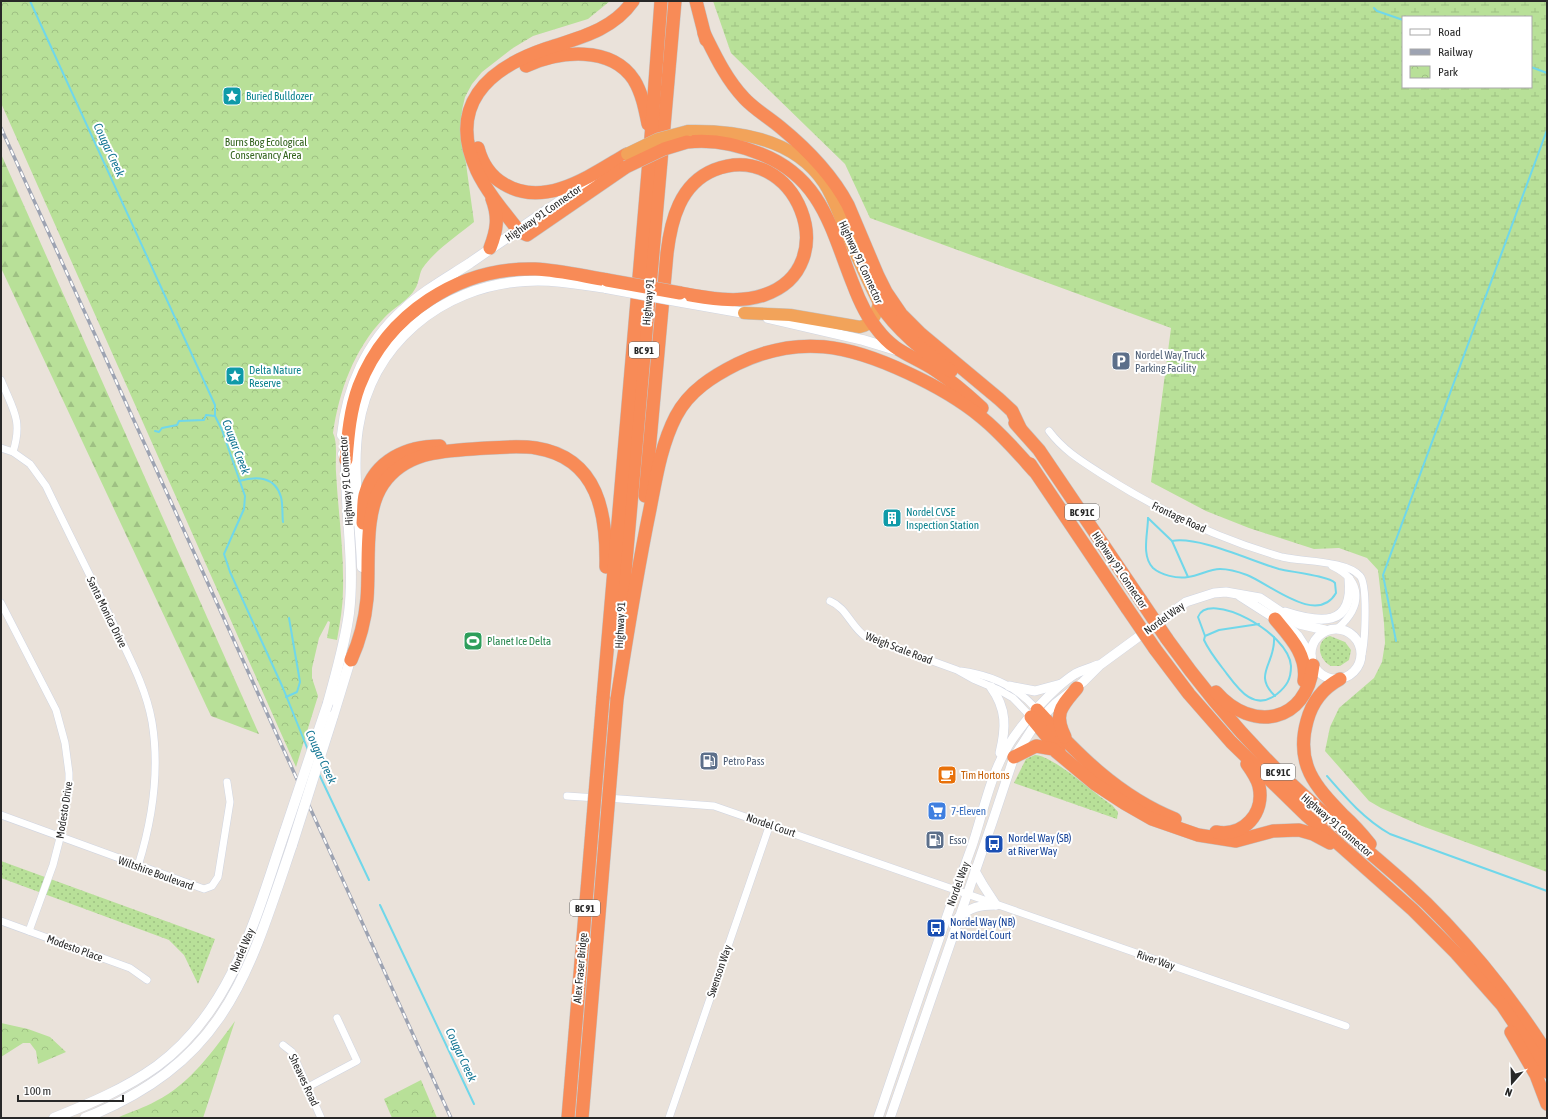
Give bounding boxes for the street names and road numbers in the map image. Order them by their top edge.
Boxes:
street label: Highway 91 Connector [503,182,584,244]
street label: Highway 91 Connector [837,219,886,306]
street label: Highway 91 [640,278,656,326]
road number: BC 91 [629,342,659,358]
street label: Highway 91 Connector [337,435,355,526]
street label: Frontage Road [1150,499,1208,535]
road number: BC 91C [1065,504,1099,520]
street label: Highway 91 Connector [1090,529,1150,611]
street label: Santa Monica Drive [85,575,129,649]
street label: Nordel Way [1142,599,1187,637]
street label: Highway 91 [613,601,627,649]
street label: Weigh Scale Road [864,630,934,666]
road number: BC 91C [1261,764,1295,780]
street label: Modesto Drive [54,781,74,839]
street label: Highway 91 Connector [1299,791,1375,859]
street label: Nordel Court [745,811,797,839]
street label: Wiltshire Boulevard [117,854,195,892]
street label: Nordel Way [944,860,972,908]
road number: BC 91 [570,900,600,916]
street label: Nordel Way [227,926,257,974]
street label: Modesto Place [45,932,105,964]
street label: Alex Fraser Bridge [571,932,589,1004]
street label: Swenson Way [704,943,734,999]
street label: River Way [1135,948,1177,972]
street label: Sheaves Road [287,1052,321,1108]

